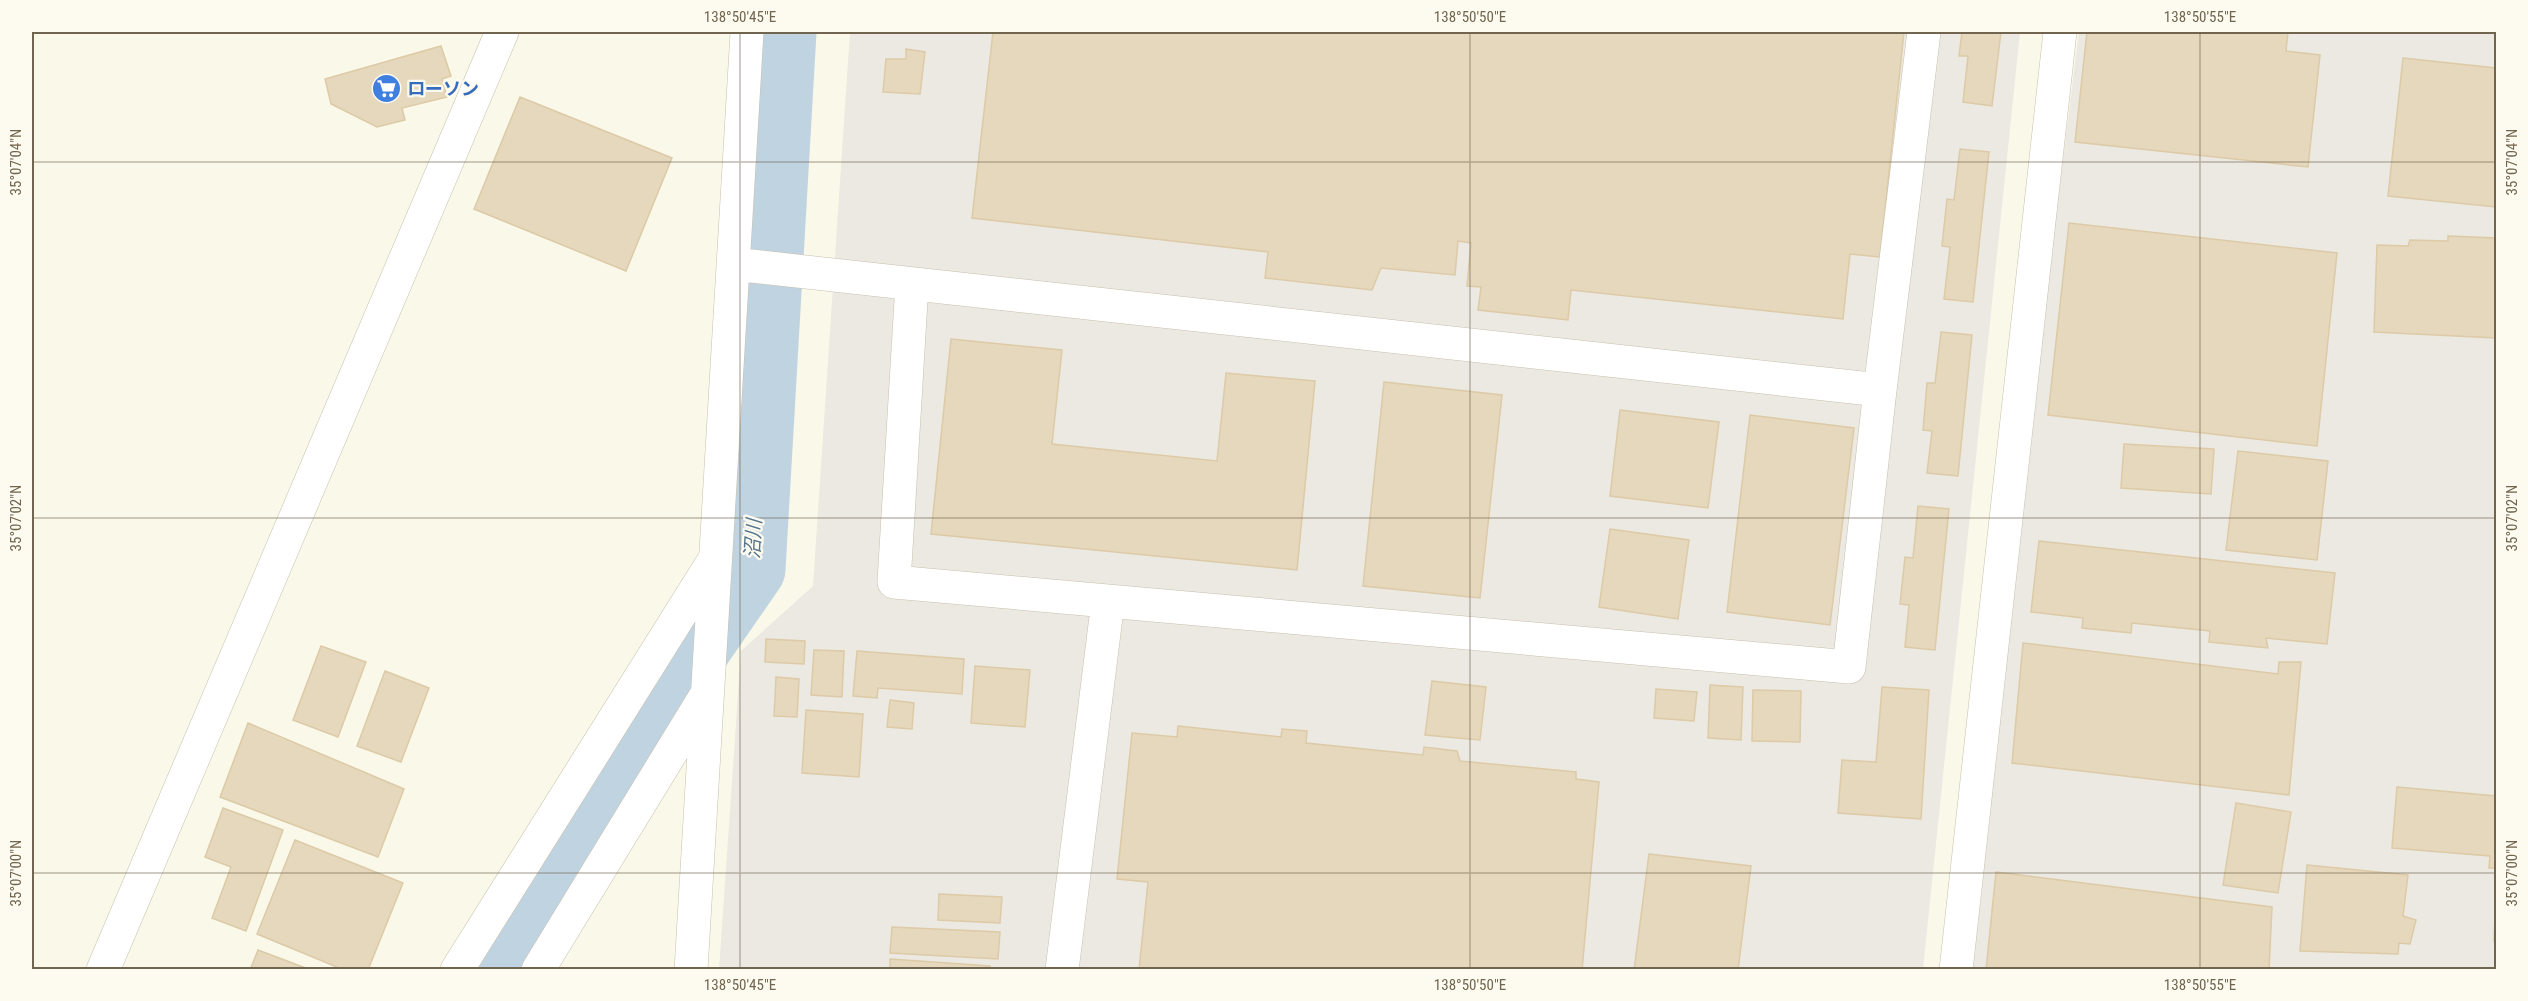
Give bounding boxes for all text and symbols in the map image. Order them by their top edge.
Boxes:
text: 138°50'45"E [704,8,776,26]
text: 138°50'50"E [1434,8,1506,26]
text: 138°50'55"E [2164,8,2236,26]
supermarket icon: ローソン [370,72,402,104]
place label: ローソン [407,78,479,99]
text: 35°07'04"N [7,129,25,195]
text: 35°07'04"N [2503,129,2521,195]
text: 35°07'02"N [7,485,25,551]
text: 35°07'02"N [2503,485,2521,551]
water label: 沼川 [740,516,766,560]
text: 35°07'00"N [7,840,25,906]
text: 35°07'00"N [2503,840,2521,906]
text: 138°50'45"E [704,976,776,994]
text: 138°50'50"E [1434,976,1506,994]
text: 138°50'55"E [2164,976,2236,994]

